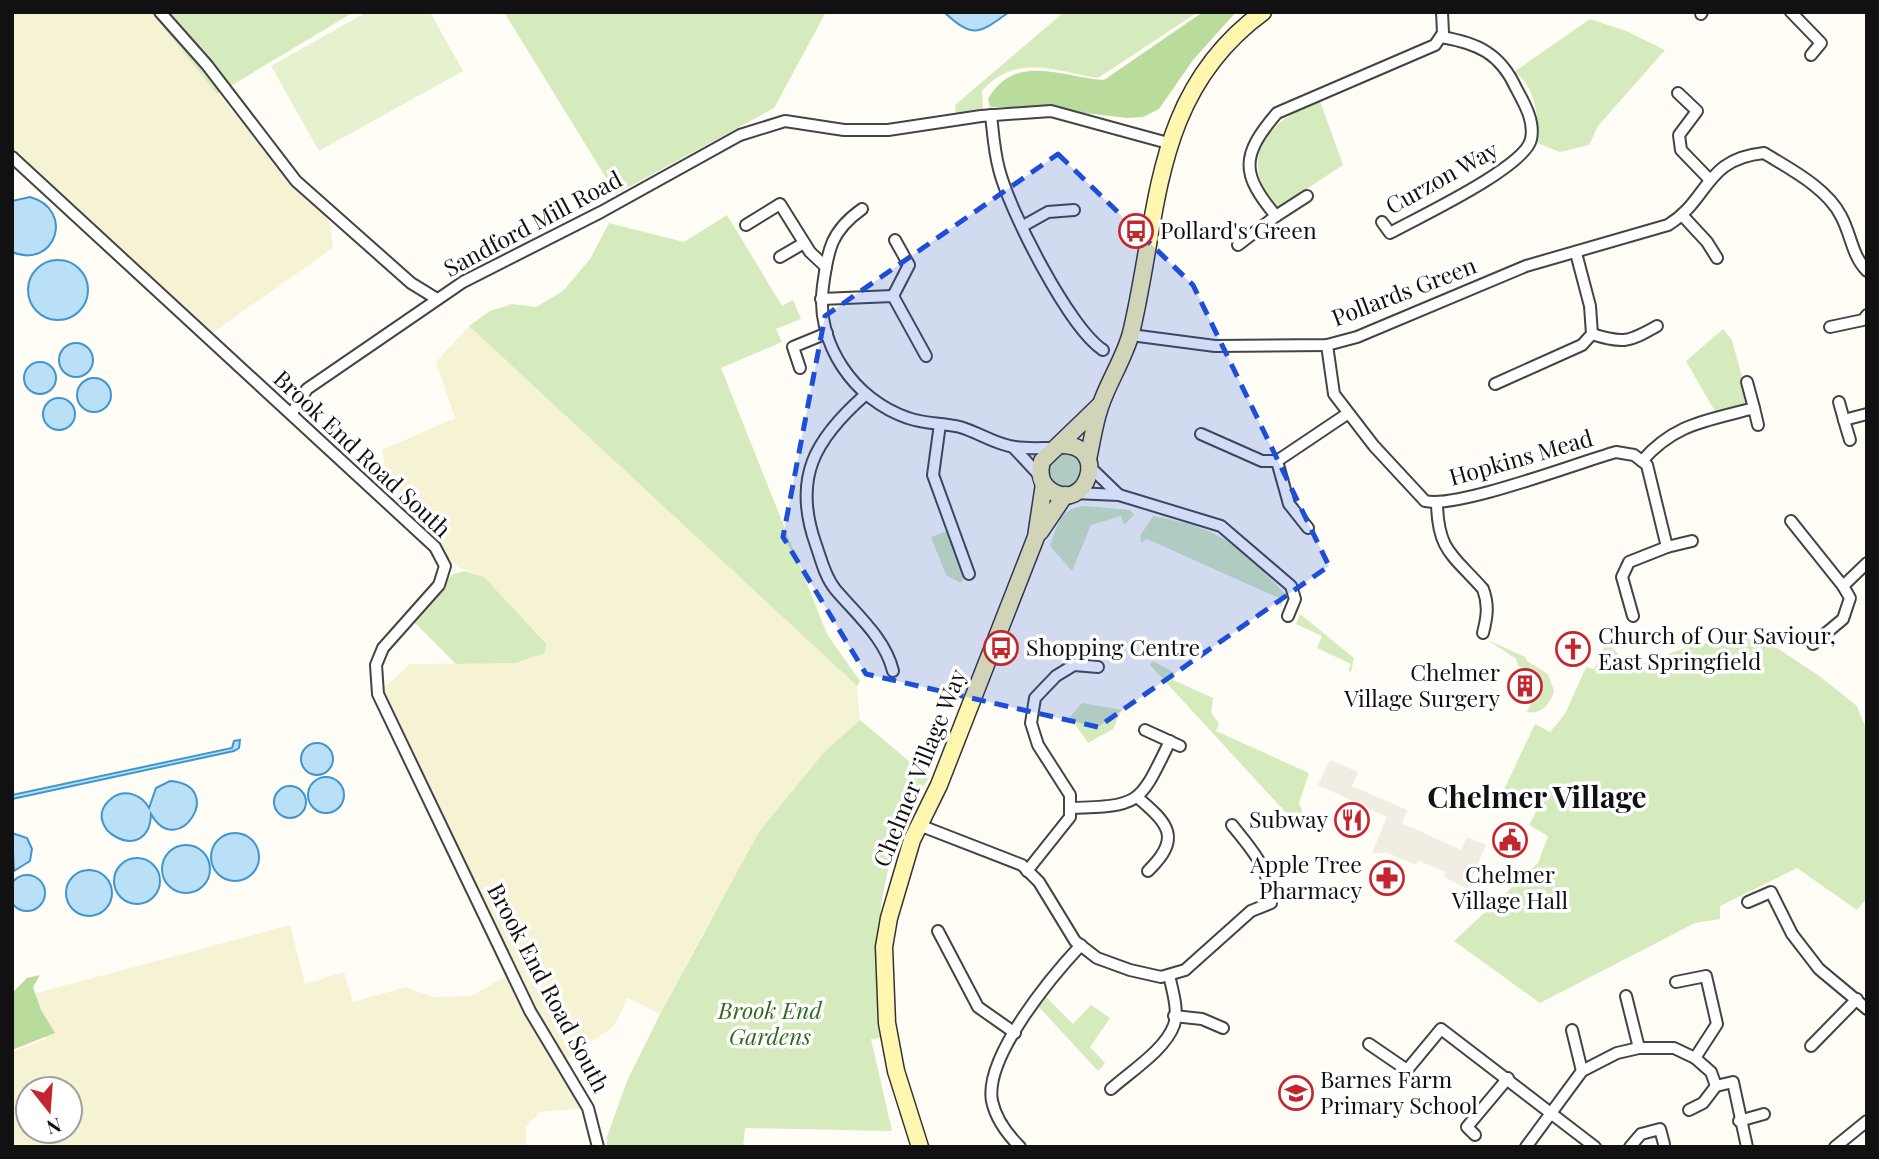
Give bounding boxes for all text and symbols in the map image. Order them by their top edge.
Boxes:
street label: Curzon Way [1379,133,1503,220]
street label: Sandford Mill Road [438,163,627,283]
bus stop icon: Pollard's Green [1117,212,1155,250]
place label: Pollard's Green [1160,214,1317,245]
street label: Pollards Green [1327,249,1480,332]
street label: Brook End Road South [268,362,459,544]
street label: Hopkins Mead [1445,421,1596,492]
place label: Church of Our Saviour, East Springfield [1598,619,1836,676]
bus stop icon: Shopping Centre [982,629,1020,667]
church icon: Church of Our Saviour, East Springfield [1554,630,1592,668]
place label: Shopping Centre [1026,631,1200,662]
place label: Chelmer Village Surgery [1343,656,1500,713]
street label: Chelmer Village Way [865,664,973,871]
building icon: Chelmer Village Surgery [1506,667,1544,705]
district label: Chelmer Village [1427,776,1647,816]
restaurant icon: Subway [1333,801,1371,839]
place label: Subway [1249,803,1328,834]
public building icon: Chelmer Village Hall [1491,821,1529,859]
place label: Apple Tree Pharmacy [1249,848,1362,905]
place label: Chelmer Village Hall [1451,858,1569,915]
pharmacy icon: Apple Tree Pharmacy [1368,859,1406,897]
street label: Brook End Road South [481,878,618,1097]
park label: Brook End Gardens [717,994,822,1051]
place label: Barnes Farm Primary School [1320,1063,1478,1120]
school or university icon: Barnes Farm Primary School [1277,1074,1315,1112]
north arrow [14,1075,84,1145]
text: N [44,1113,65,1142]

